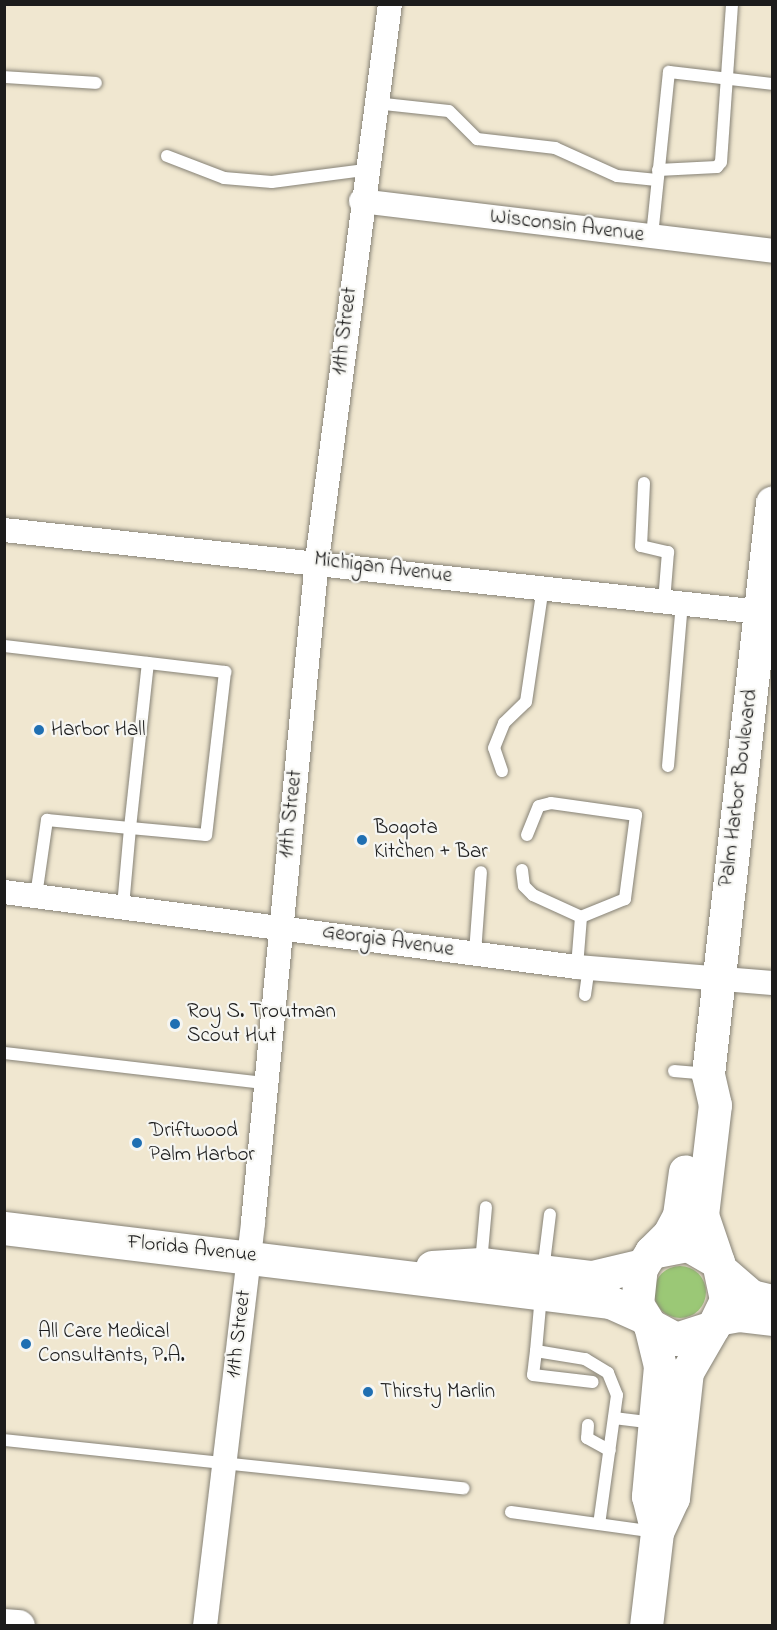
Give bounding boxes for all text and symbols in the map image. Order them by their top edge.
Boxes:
street label: Wisconsin Avenue [488,204,646,248]
street label: 11th Street [327,286,363,376]
street label: Michigan Avenue [313,547,453,589]
street label: Palm Harbor Boulevard [714,688,764,888]
place label: Harbor Hall [51,717,145,743]
marker: Harbor Hall [32,723,46,737]
street label: 11th Street [274,769,308,859]
place label: Bogota Kitchen + Bar [374,815,488,865]
marker: Bogota Kitchen + Bar [355,833,369,847]
street label: Georgia Avenue [321,919,455,963]
place label: Roy S. Troutman Scout Hut [187,999,336,1049]
marker: Roy S. Troutman Scout Hut [168,1017,182,1031]
place label: Driftwood Palm Harbor [149,1118,255,1168]
marker: Driftwood Palm Harbor [130,1136,144,1150]
street label: Florida Avenue [126,1230,258,1268]
street label: 11th Street [221,1289,257,1379]
place label: All Care Medical Consultants, P.A. [38,1319,185,1369]
marker: All Care Medical Consultants, P.A. [19,1337,33,1351]
place label: Thirsty Marlin [380,1379,495,1405]
marker: Thirsty Marlin [361,1385,375,1399]

